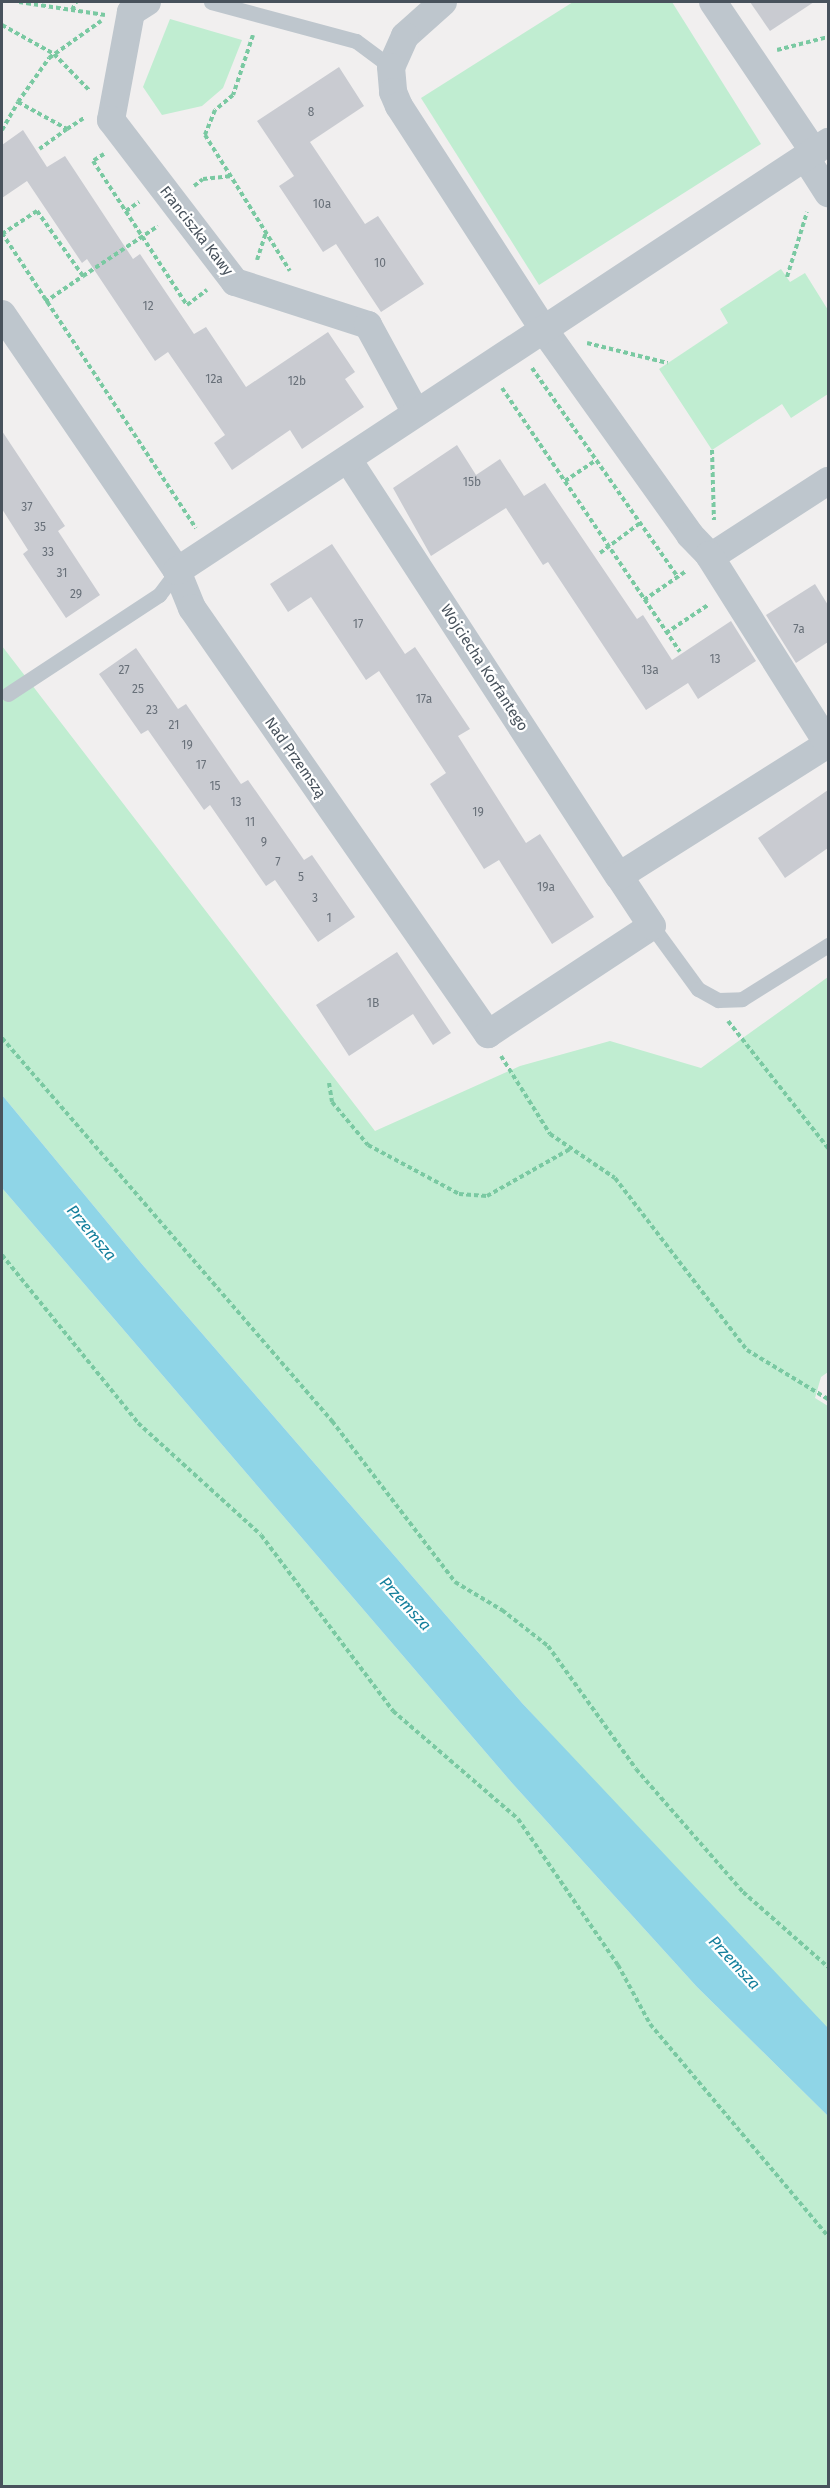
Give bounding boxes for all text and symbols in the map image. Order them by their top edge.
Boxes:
house number: 8 [308,106,314,120]
street label: Franciszka Kawy [155,183,237,279]
house number: 10a [313,198,331,212]
house number: 10 [374,257,386,271]
house number: 12 [142,300,154,314]
house number: 12a [205,373,223,387]
house number: 12b [288,375,306,389]
house number: 15b [463,476,481,490]
house number: 37 [21,501,33,515]
house number: 35 [34,521,46,535]
house number: 33 [42,546,54,560]
house number: 31 [57,567,67,581]
house number: 29 [70,588,82,602]
street label: Wojciecha Korfantego [436,601,532,735]
house number: 17 [353,618,363,632]
house number: 7a [793,623,805,637]
house number: 13 [709,653,721,667]
house number: 27 [118,664,130,678]
house number: 13a [641,664,659,678]
house number: 25 [132,683,144,697]
house number: 17a [416,693,432,707]
house number: 23 [146,704,158,718]
street label: Nad Przemszą [261,714,329,802]
house number: 21 [169,719,179,733]
house number: 19 [181,739,193,753]
house number: 17 [196,759,206,773]
house number: 15 [209,780,221,794]
house number: 13 [230,796,242,810]
house number: 19 [472,806,484,820]
house number: 11 [245,816,255,830]
house number: 9 [261,836,267,850]
house number: 7 [275,856,281,870]
house number: 5 [298,871,304,885]
house number: 19a [537,881,555,895]
house number: 3 [312,892,318,906]
house number: 1 [326,912,332,926]
house number: 1B [367,997,379,1011]
water label: Przemsza [62,1201,120,1265]
water label: Przemsza [375,1573,435,1635]
water label: Przemsza [704,1932,764,1994]

